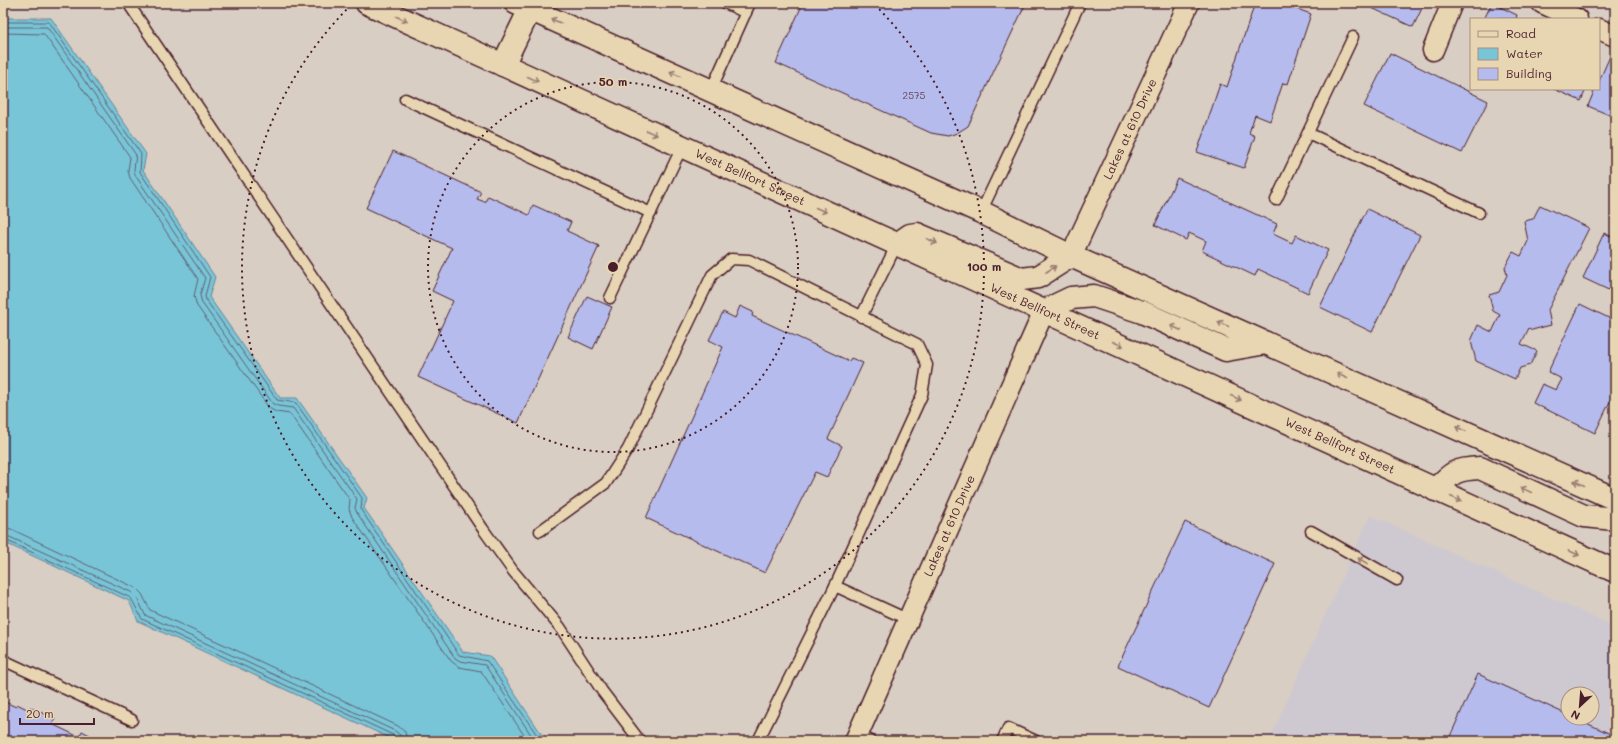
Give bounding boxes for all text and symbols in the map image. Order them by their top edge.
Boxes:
one-way arrow [396,16,408,23]
one-way arrow [551,17,563,24]
legend [1470,18,1600,90]
text: Road [1506,25,1536,41]
text: Water [1506,45,1543,61]
text: Building [1506,65,1552,81]
one-way arrow [669,70,681,77]
text: 50 m [599,73,627,89]
one-way arrow [527,76,539,83]
street label: Lakes at 610 Drive [1099,76,1160,182]
house number: 2575 [903,88,926,102]
one-way arrow [645,130,657,137]
street label: West Bellfort Street [693,145,808,208]
one-way arrow [815,207,827,214]
one-way arrow [925,237,937,245]
text: 100 m [967,258,1001,274]
centre of rings [606,260,620,274]
one-way arrow [1045,265,1056,273]
street label: West Bellfort Street [988,279,1103,343]
one-way arrow [1218,320,1230,327]
one-way arrow [1171,324,1183,331]
one-way arrow [1111,341,1123,348]
one-way arrow [1337,372,1349,379]
one-way arrow [1230,395,1242,402]
street label: West Bellfort Street [1283,413,1398,477]
one-way arrow [1455,425,1467,432]
street label: Lakes at 610 Drive [919,472,978,579]
one-way arrow [1574,479,1586,486]
one-way arrow [1520,486,1532,493]
one-way arrow [1450,496,1462,503]
one-way arrow [1568,549,1580,557]
one-way arrow [1357,556,1369,564]
north arrow [1560,686,1600,726]
scale bar [20,700,94,726]
text: 20 m [26,705,54,721]
text: N [1568,707,1582,724]

